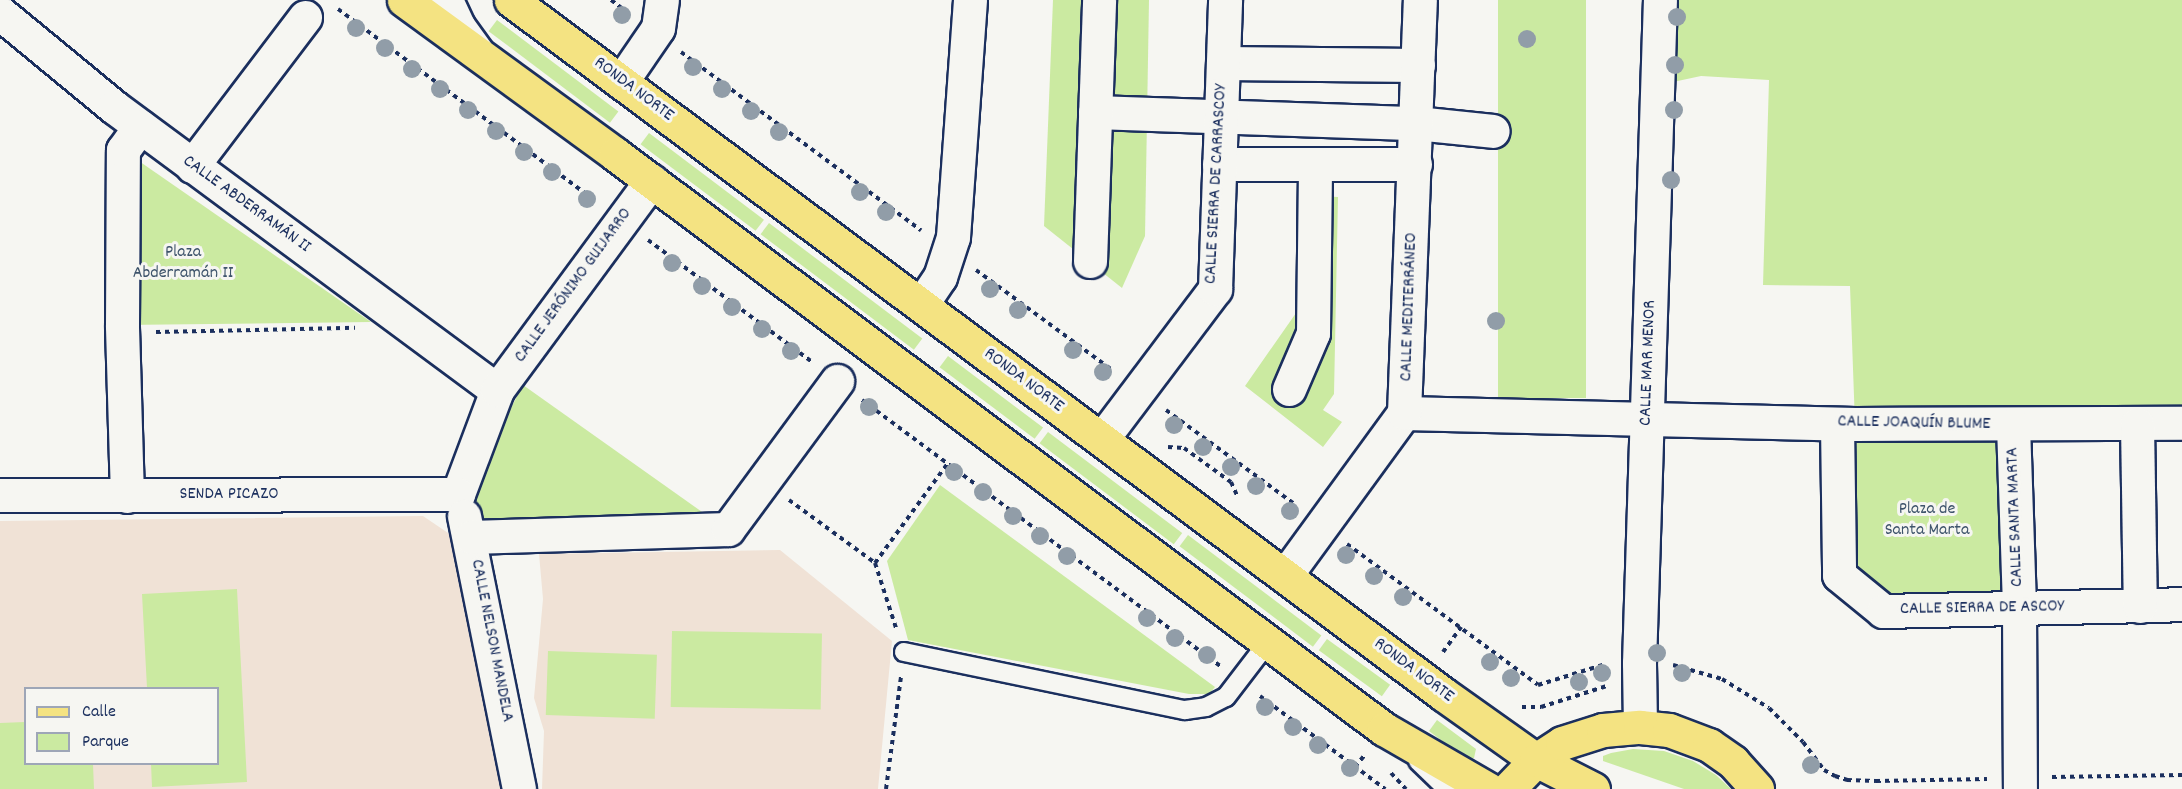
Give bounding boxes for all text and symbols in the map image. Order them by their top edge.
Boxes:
street label: RONDA NORTE [589,53,677,127]
street label: CALLE SIERRA DE CARRASCOY [1201,83,1233,285]
street label: CALLE ABDERRAMÁN II [178,151,314,259]
street label: CALLE JERÓNIMO GUIJARRO [511,204,637,368]
street label: CALLE MEDITERRÁNEO [1397,232,1423,382]
park label: Plaza Abderramán II [133,243,233,286]
street label: CALLE MAR MENOR [1636,300,1662,426]
street label: RONDA NORTE [979,344,1067,418]
street label: CALLE JOAQUÍN BLUME [1837,412,1991,436]
street label: CALLE SANTA MARTA [2003,447,2029,587]
street label: SENDA PICAZO [180,484,278,506]
park label: Plaza de Santa Marta [1885,500,1969,542]
street label: CALLE NELSON MANDELA [465,558,517,724]
street label: CALLE SIERRA DE ASCOY [1900,597,2064,621]
street label: RONDA NORTE [1369,634,1457,708]
legend [24,687,219,765]
text: Calle [82,700,116,725]
text: Parque [82,730,129,755]

